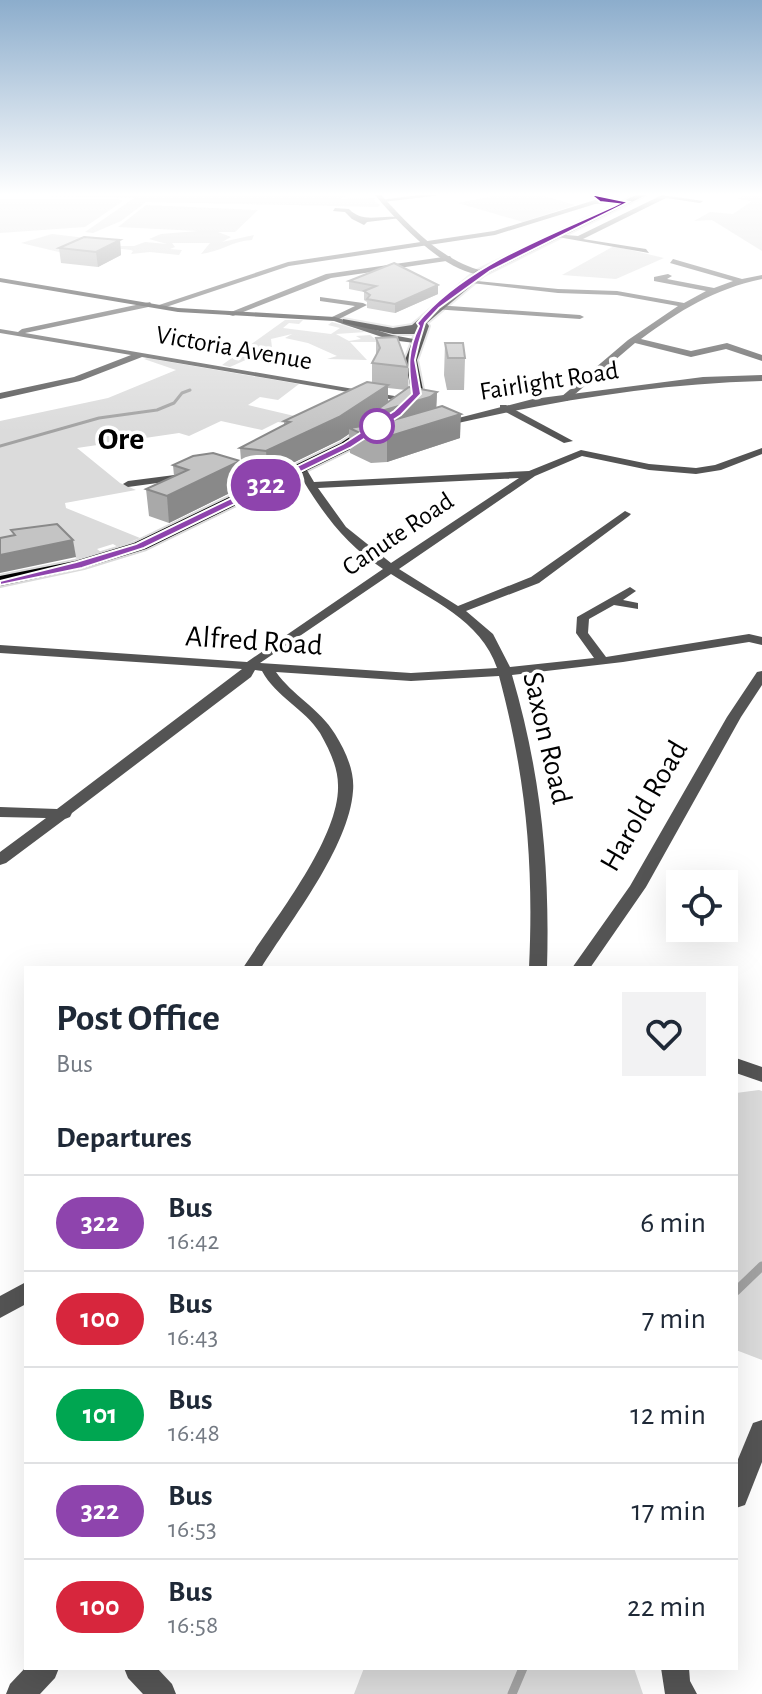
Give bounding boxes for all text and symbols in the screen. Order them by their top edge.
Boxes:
street label: Victoria Avenue [154,321,314,375]
street label: Fairlight Road [478,357,620,405]
unlabelled marker [360,409,394,443]
district label: Ore [98,423,144,455]
line badge: 322 [220,459,312,511]
text: 322 [247,471,285,499]
street label: Canute Road [338,487,458,581]
street label: Alfred Road [184,621,324,661]
street label: Saxon Road [517,669,577,807]
street label: Harold Road [595,736,693,876]
map controls [666,870,738,942]
button: locate [666,870,738,942]
button: heart [622,992,706,1076]
text: Post Office [56,1000,220,1038]
text: Bus [56,1051,93,1077]
text: Departures [56,1123,192,1153]
text: Bus [168,1193,213,1223]
text: 6 min [640,1208,706,1238]
text: 322 [81,1209,119,1237]
text: 16:42 [168,1228,219,1254]
text: Bus [168,1289,213,1319]
text: 7 min [642,1304,706,1334]
text: 100 [80,1305,120,1333]
text: 16:43 [168,1324,218,1350]
text: Bus [168,1385,213,1415]
text: 12 min [630,1400,706,1430]
text: 101 [83,1401,117,1429]
text: 16:48 [168,1420,220,1446]
text: Bus [168,1481,213,1511]
text: 17 min [631,1496,706,1526]
text: 322 [81,1497,119,1525]
text: 16:53 [168,1516,217,1542]
text: Bus [168,1577,213,1607]
text: 22 min [627,1592,706,1622]
text: 100 [80,1593,120,1621]
text: 16:58 [168,1612,218,1638]

